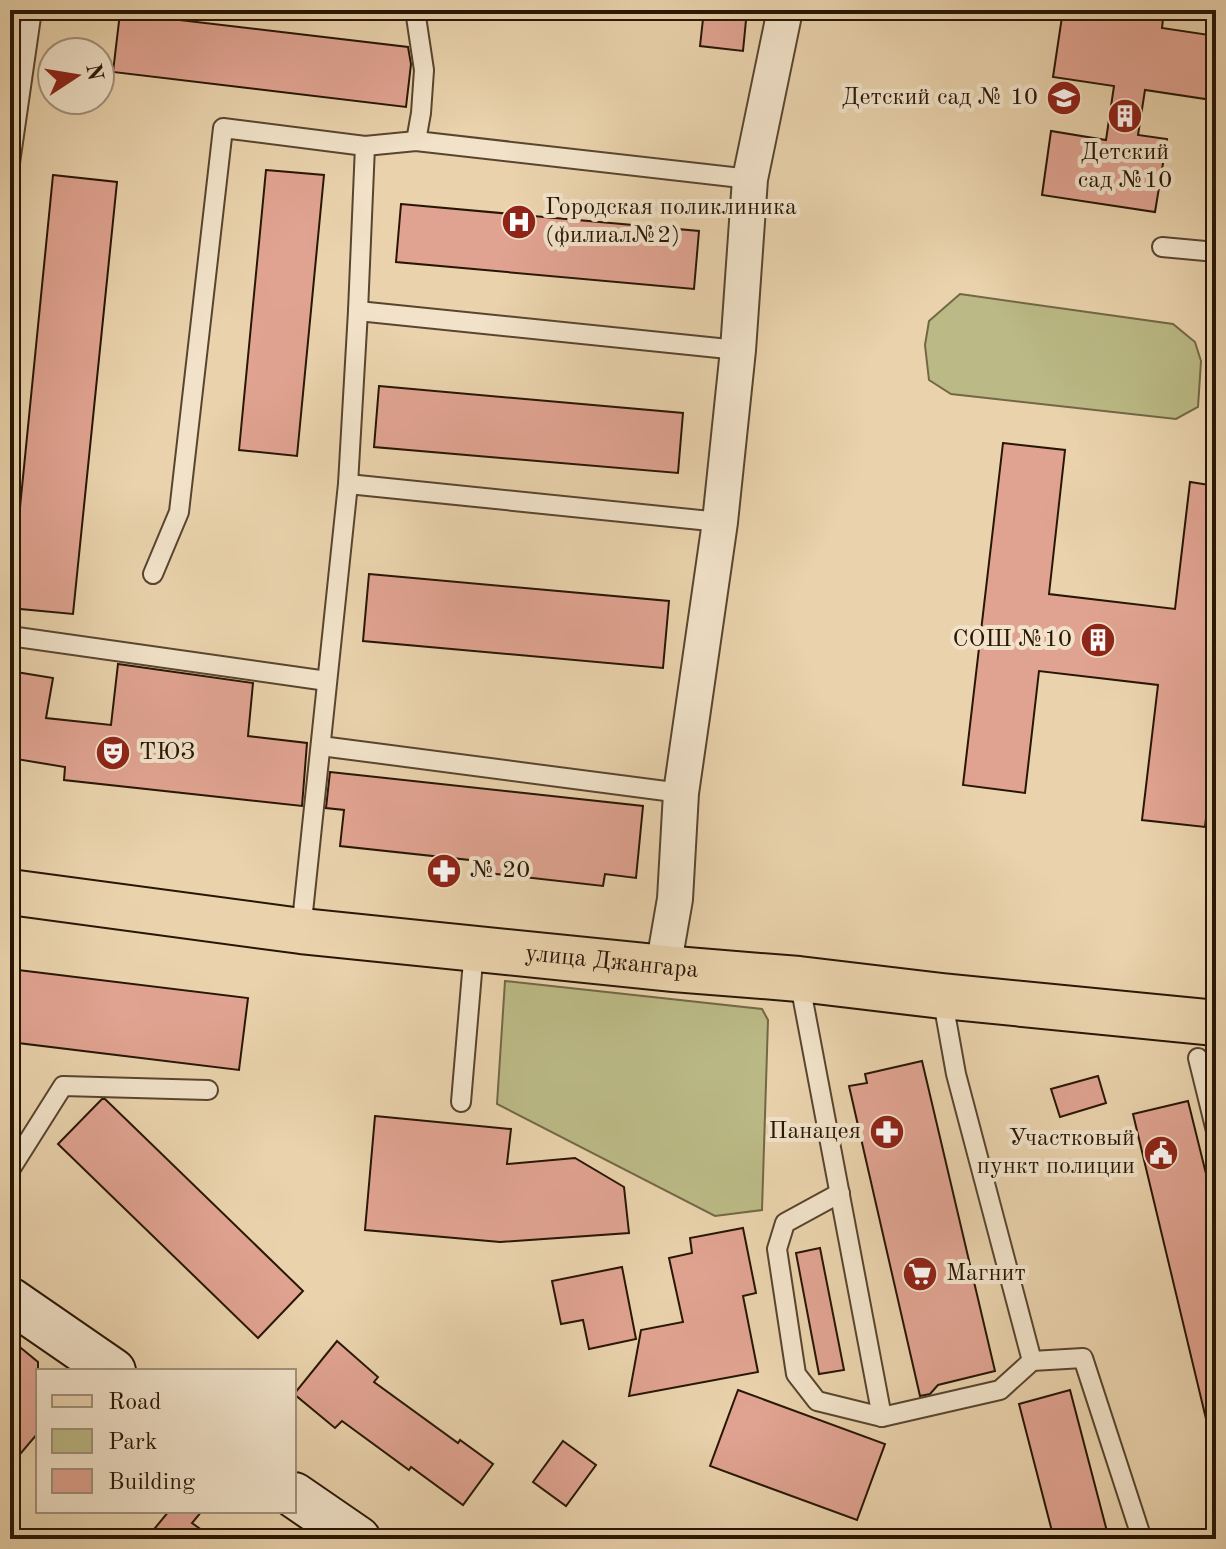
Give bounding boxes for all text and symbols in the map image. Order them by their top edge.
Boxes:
north arrow [36,36,116,116]
text: N [81,62,106,83]
school or university icon: Детский сад № 10 [1045,79,1083,117]
place label: Детский сад № 10 [842,86,1038,110]
building icon: Детский сад №10 [1106,97,1144,135]
place label: Детский сад №10 [1078,141,1172,193]
place label: Городская поликлиника (филиал№2) [545,196,797,248]
hospital icon: Городская поликлиника (филиал№2) [500,203,538,241]
building icon: СОШ №10 [1079,621,1117,659]
place label: СОШ №10 [952,628,1072,652]
theatre icon: ТЮЗ [94,734,132,772]
place label: ТЮЗ [139,741,195,765]
pharmacy icon: № 20 [425,852,463,890]
place label: № 20 [470,859,530,883]
street label: улица Джангара [524,942,700,983]
pharmacy icon: Панацея [868,1113,906,1151]
place label: Панацея [769,1120,861,1144]
place label: Участковый пункт полиции [977,1127,1135,1179]
public building icon: Участковый пункт полиции [1142,1134,1180,1172]
supermarket icon: Магнит [901,1255,939,1293]
place label: Магнит [946,1262,1026,1286]
legend [36,1369,296,1513]
text: Road [108,1391,161,1415]
text: Park [108,1431,157,1455]
text: Building [108,1471,195,1495]

